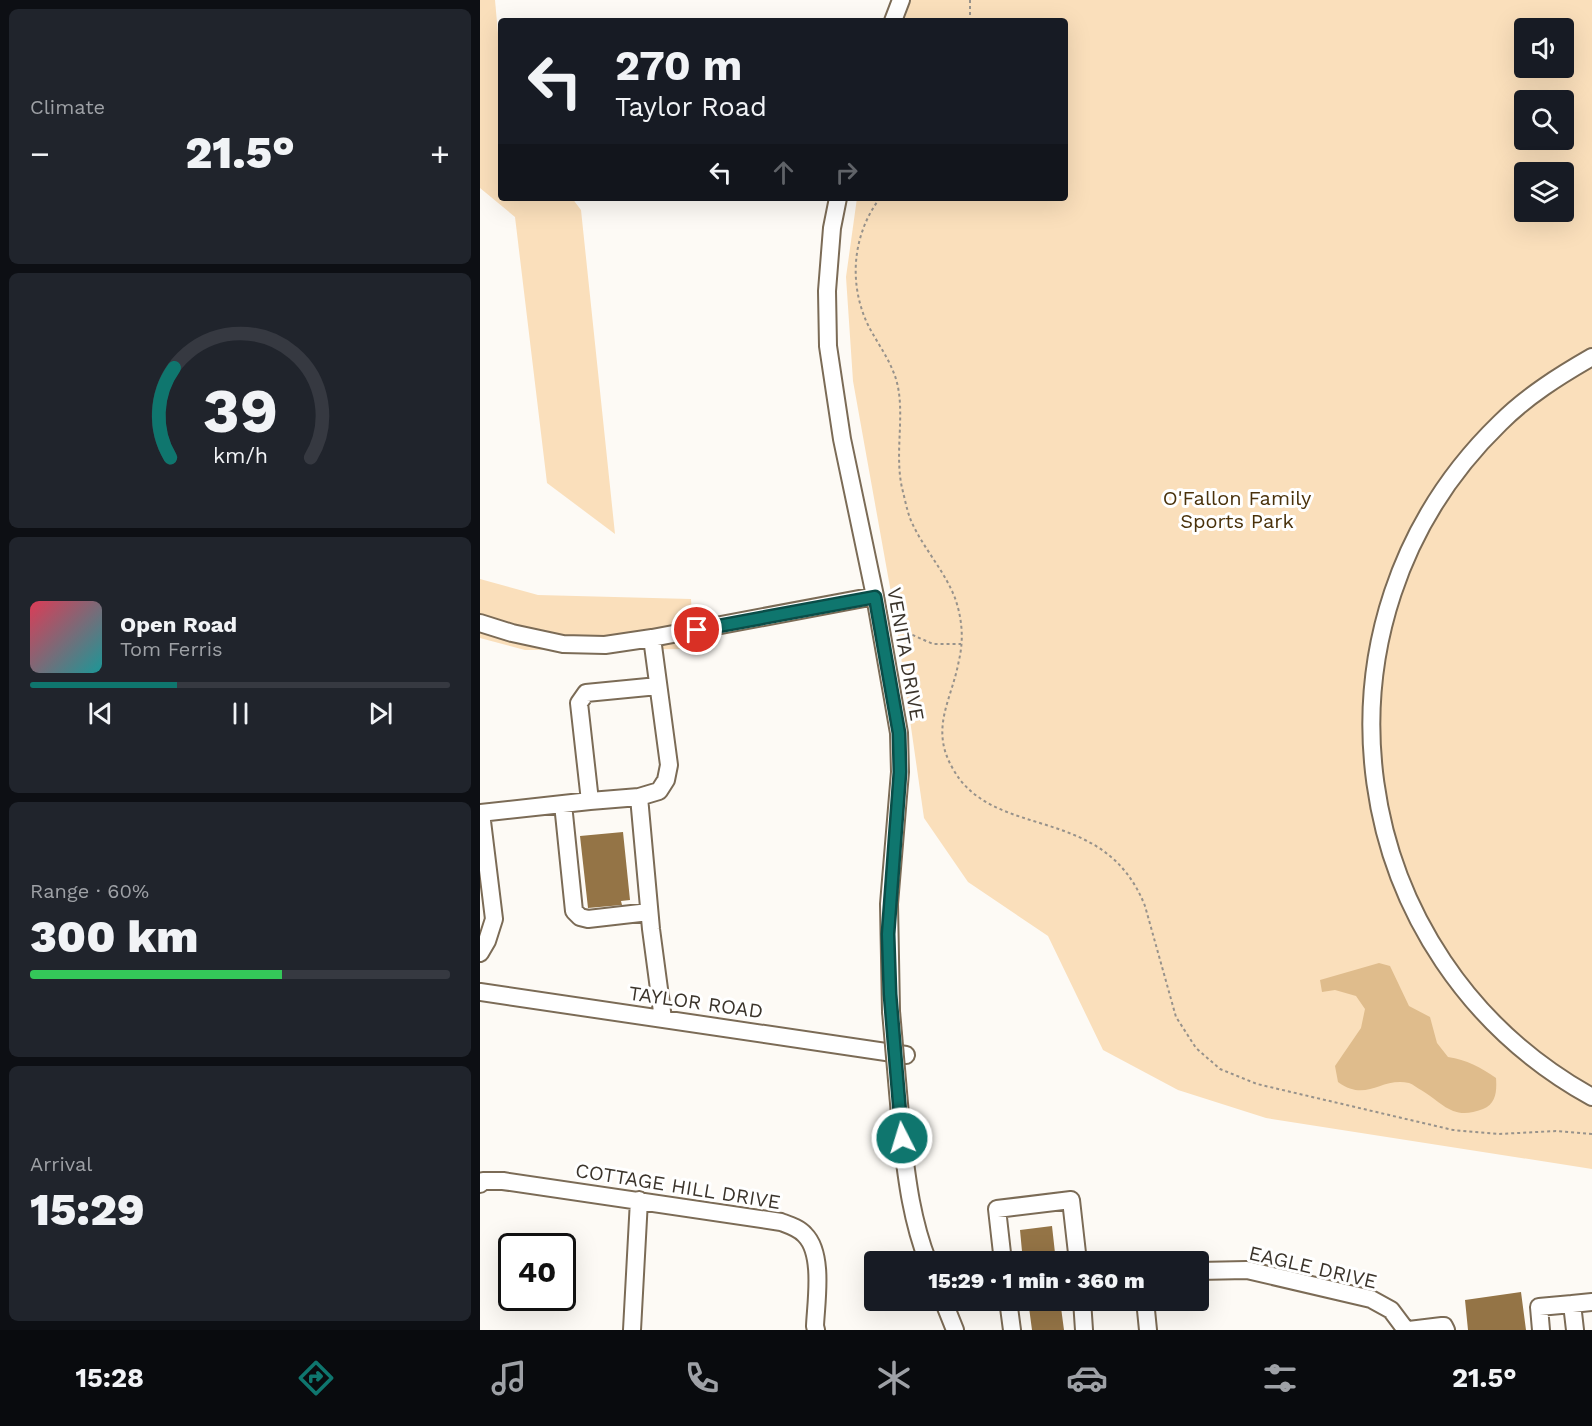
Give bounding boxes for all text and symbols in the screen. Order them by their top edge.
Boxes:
map controls [1514,18,1574,222]
button: sound [1514,18,1574,78]
text: 270 m [615,41,742,90]
icon: left [516,42,594,120]
button: search [1514,90,1574,150]
text: Taylor Road [615,91,767,123]
text: Climate [30,95,105,119]
text: 21.5° [185,126,295,179]
text: − [30,134,50,173]
text: + [430,134,450,173]
icon: left [704,156,737,189]
icon: ahead [767,156,800,189]
icon: right [830,156,863,189]
button: layers [1514,162,1574,222]
text: 39 [202,374,278,447]
text: km/h [212,443,268,468]
park label: O'Fallon Family Sports Park [1163,486,1312,533]
street label: VENITA DRIVE [882,585,930,723]
pin [671,604,722,655]
text: Open Road [120,612,237,637]
icon: arrive [680,613,713,646]
text: Tom Ferris [120,637,223,661]
icon: previous [84,697,117,730]
icon: pause [224,697,257,730]
icon: next [364,697,397,730]
text: Range · 60% [30,879,149,903]
text: 300 km [30,910,198,963]
street label: TAYLOR ROAD [627,981,765,1023]
position arrow [870,1106,934,1170]
text: Arrival [30,1152,92,1176]
street label: COTTAGE HILL DRIVE [574,1158,782,1214]
text: 15:29 [30,1183,145,1236]
speed limit sign: 40 [498,1233,576,1311]
street label: EAGLE DRIVE [1247,1241,1379,1293]
text: 15:29 · 1 min · 360 m [928,1268,1145,1293]
icon: directions [295,1357,337,1399]
icon: music [488,1357,530,1399]
icon: phone [681,1357,723,1399]
icon: climate [873,1357,915,1399]
icon: car [1066,1357,1108,1399]
icon: filters [1259,1357,1301,1399]
text: 15:28 [75,1362,144,1394]
text: 21.5° [1452,1362,1517,1394]

